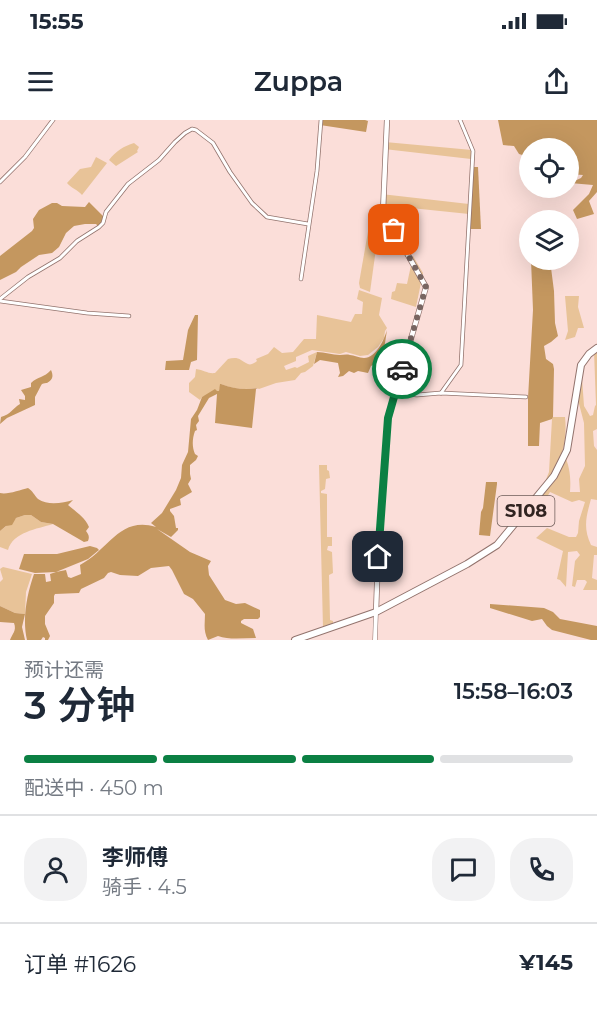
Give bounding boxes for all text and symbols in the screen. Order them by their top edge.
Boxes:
text: 15:55 [30,8,84,35]
icon: menu [24,65,57,98]
text: Zuppa [254,65,343,98]
icon: share [540,65,573,98]
map controls [519,138,579,270]
button: locate [519,138,579,198]
pin [368,204,419,255]
button: layers [519,210,579,270]
icon: bag [377,213,410,246]
courier [372,339,432,399]
icon: car [386,353,419,386]
road number: S108 [498,496,554,526]
pin [352,531,403,582]
icon: home [361,540,394,573]
text: 预计还需 [24,658,104,682]
text: 15:58–16:03 [454,678,573,705]
text: 3 分钟 [24,681,135,729]
text: 配送中 · 450 m [24,776,164,800]
button: person [24,838,87,901]
button: chat [432,838,495,901]
button: phone [510,838,573,901]
text: 李师傅 [102,844,168,871]
text: 骑手 · 4.5 [102,875,187,899]
text: ¥145 [519,949,573,976]
text: 订单 #1626 [24,951,136,978]

